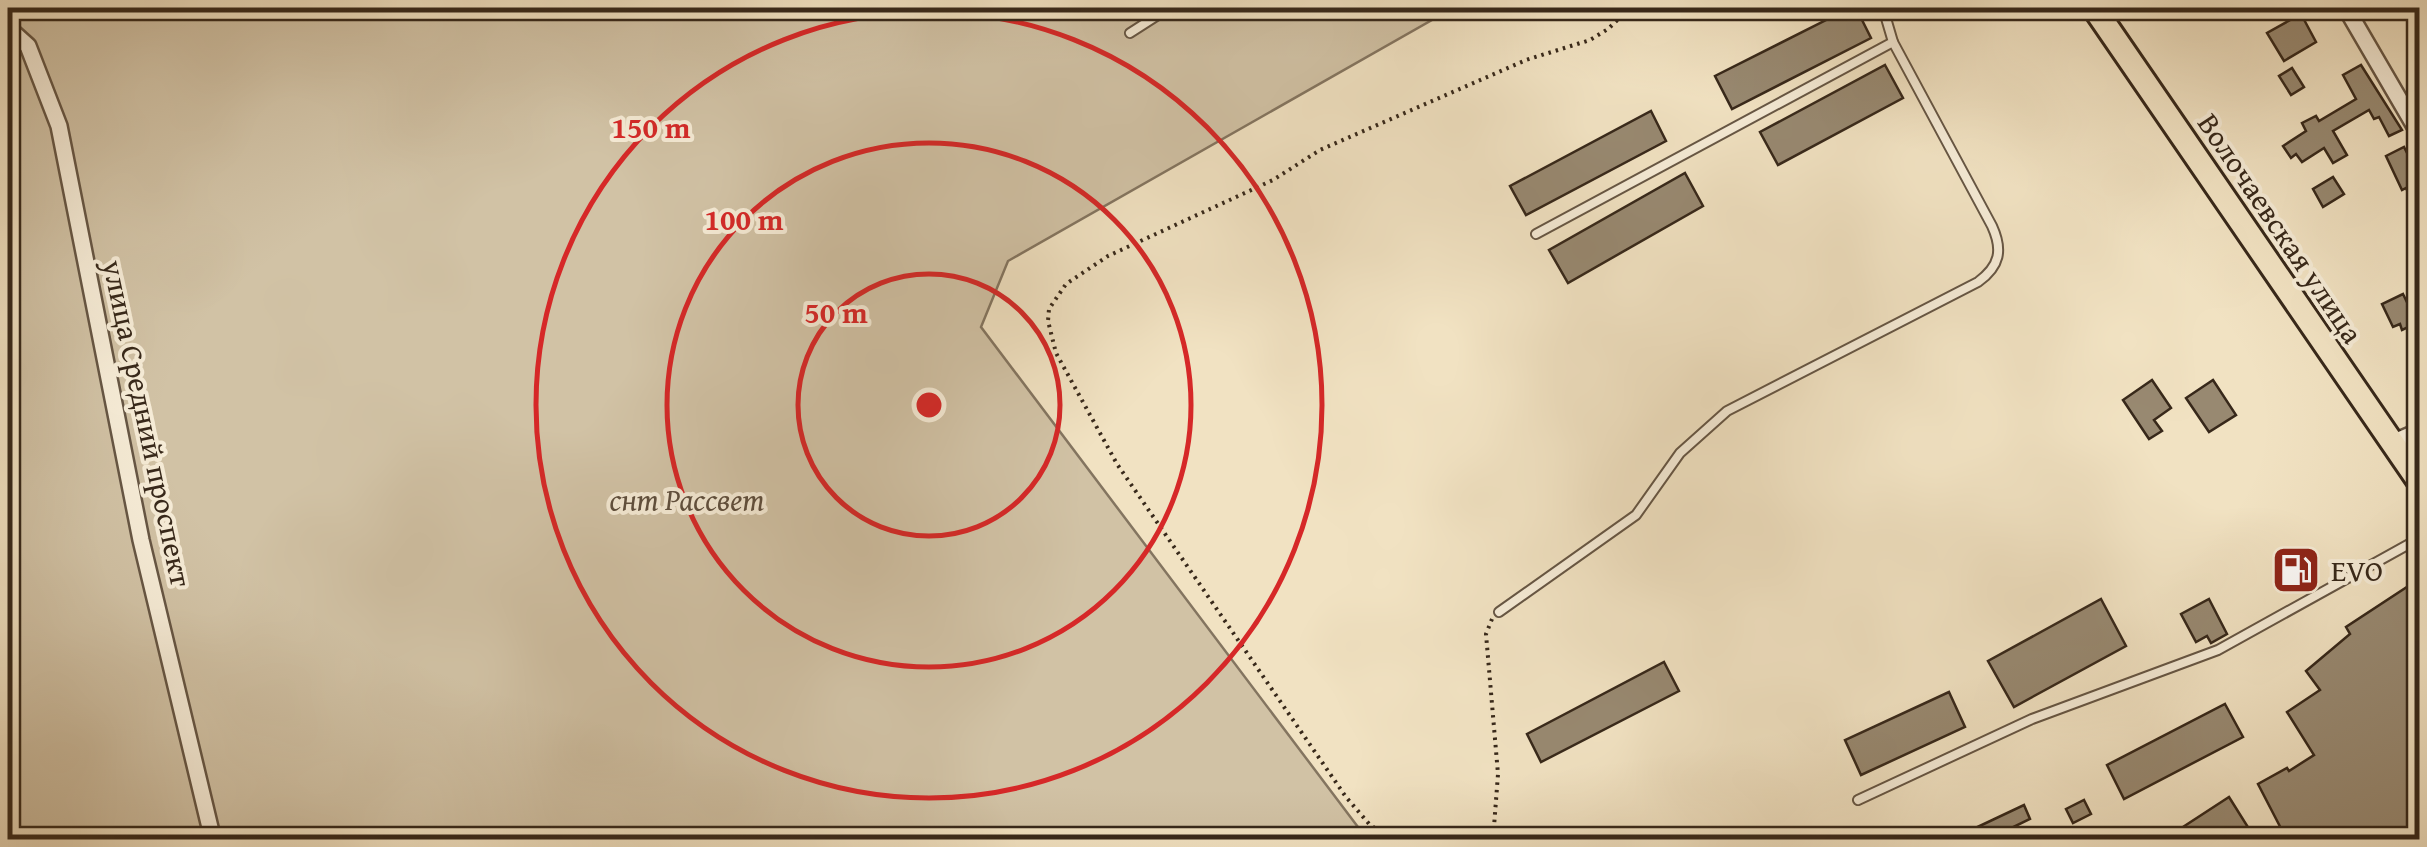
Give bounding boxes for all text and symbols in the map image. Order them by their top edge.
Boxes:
street label: Волочаевская улица [2187,104,2375,352]
text: 150 m [612,105,691,149]
text: 100 m [705,197,784,241]
street label: улица Средний проспект [92,255,204,591]
text: 50 m [804,290,868,334]
centre of rings [911,387,947,423]
park label: снт Рассвет [609,477,765,521]
fuel station icon: EVO [2270,544,2322,596]
place label: EVO [2331,548,2383,592]

